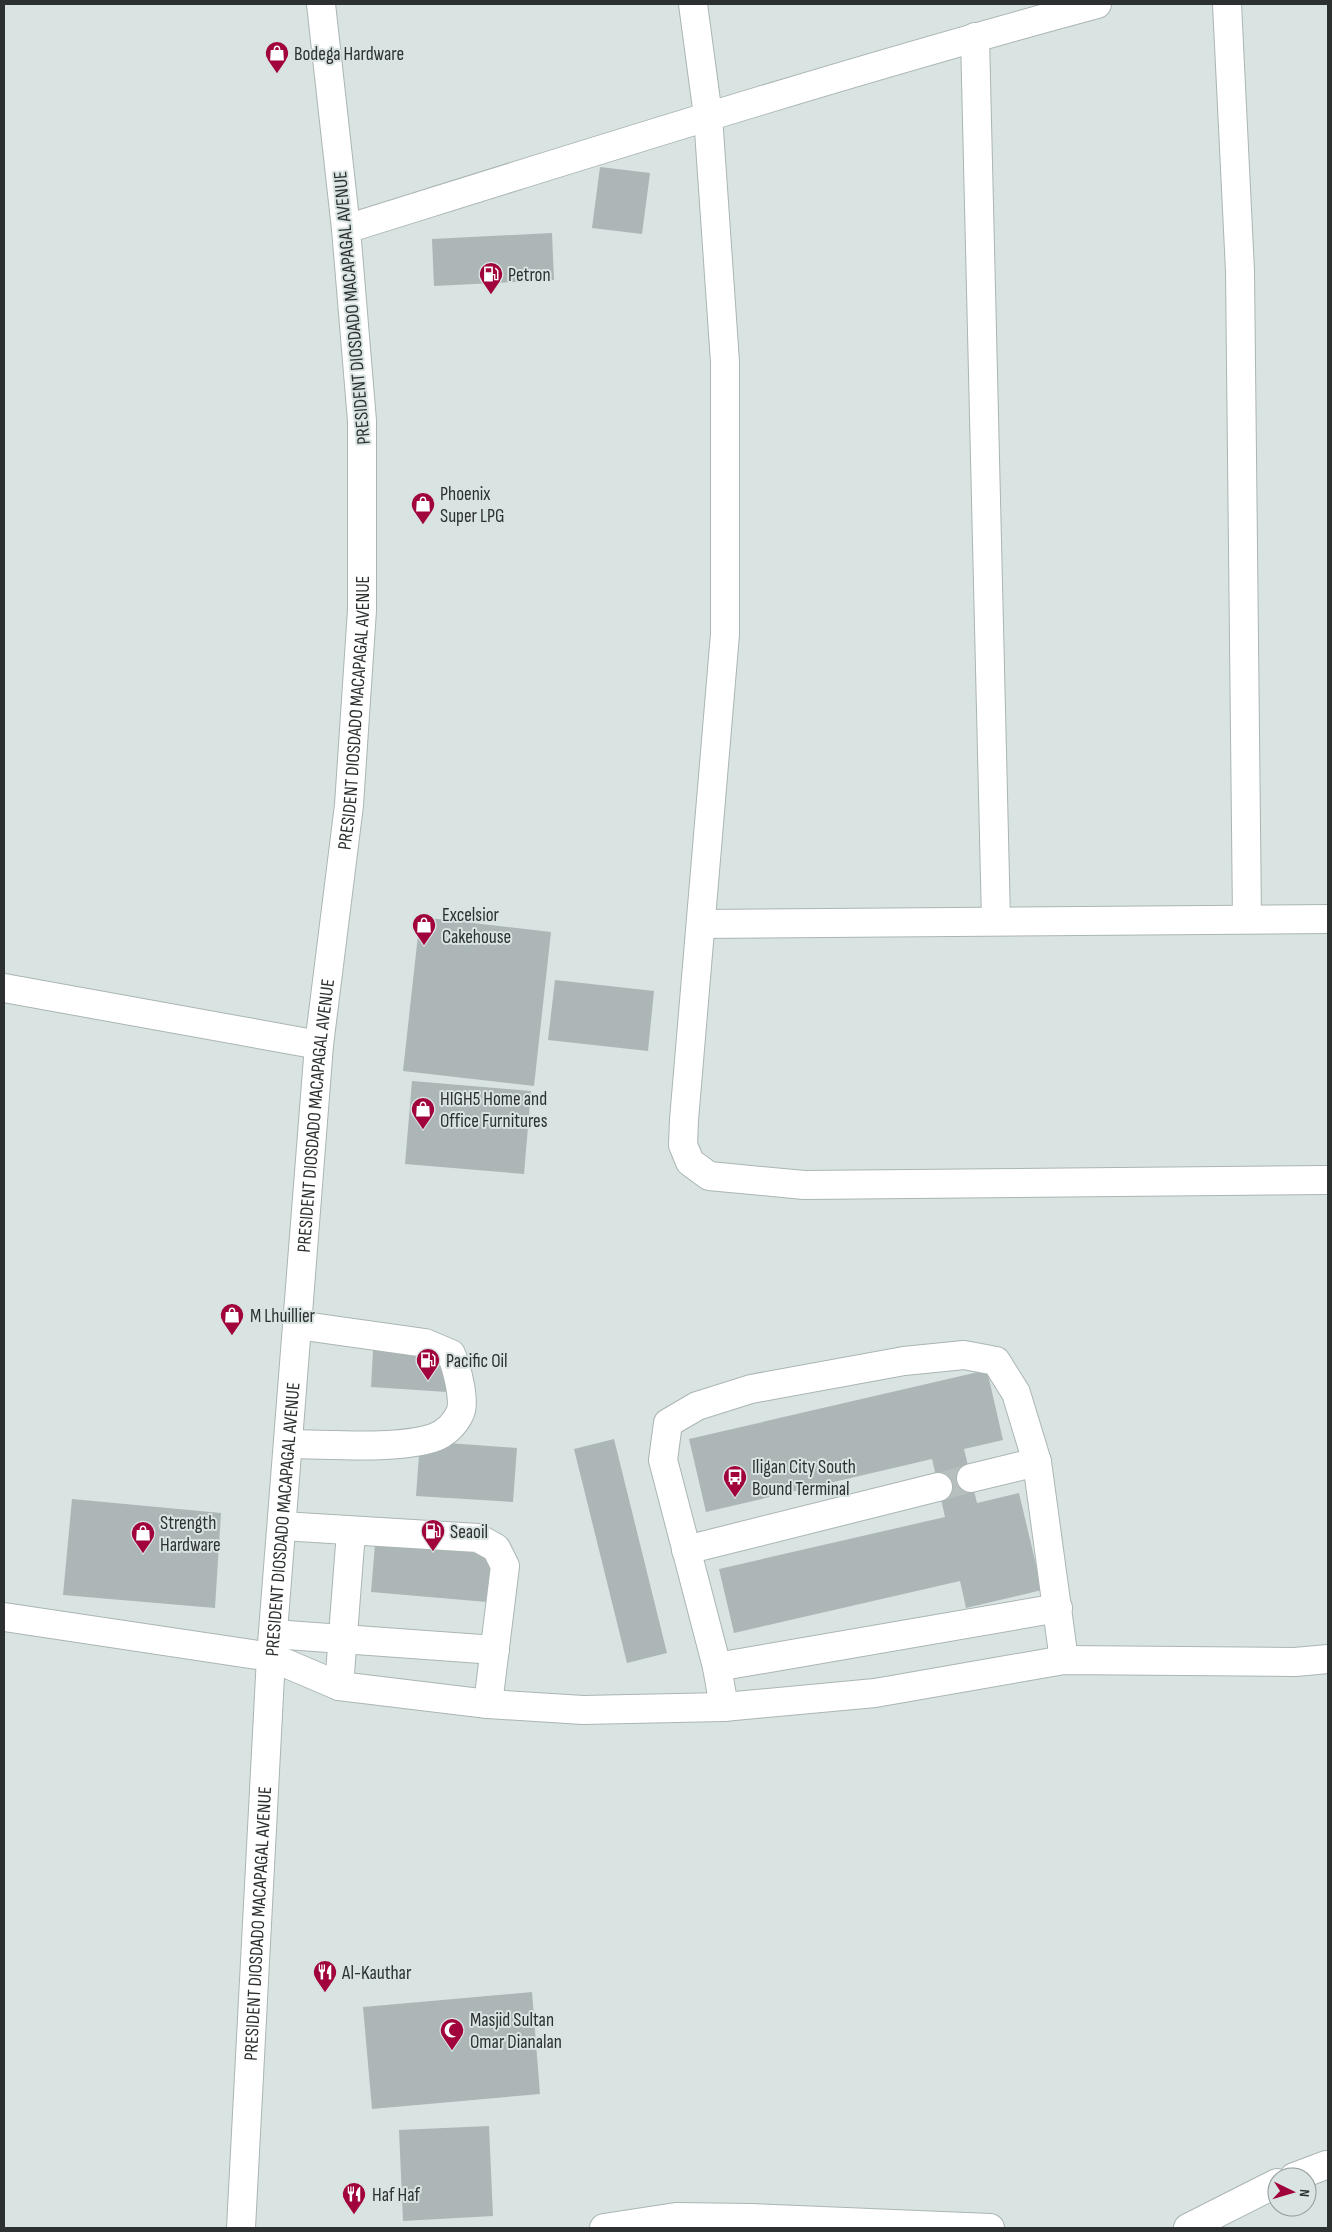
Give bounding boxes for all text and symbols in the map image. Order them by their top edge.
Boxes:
shop icon: Bodega Hardware [264,40,290,74]
place label: Bodega Hardware [294,43,404,66]
street label: PRESIDENT DIOSDADO MACAPAGAL AVENUE [329,170,376,446]
fuel station icon: Petron [478,261,504,295]
place label: Petron [508,264,551,287]
place label: Phoenix Super LPG [440,483,505,528]
shop icon: Phoenix Super LPG [410,491,436,525]
street label: PRESIDENT DIOSDADO MACAPAGAL AVENUE [334,576,375,851]
place label: Excelsior Cakehouse [442,904,511,949]
shop icon: Excelsior Cakehouse [411,912,437,946]
street label: PRESIDENT DIOSDADO MACAPAGAL AVENUE [293,978,340,1253]
place label: HIGH5 Home and Office Furnitures [440,1088,548,1133]
shop icon: HIGH5 Home and Office Furnitures [410,1096,436,1130]
shop icon: M Lhuillier [219,1302,245,1336]
place label: M Lhuillier [250,1305,316,1328]
fuel station icon: Pacific Oil [415,1347,441,1381]
place label: Pacific Oil [446,1350,508,1373]
street label: PRESIDENT DIOSDADO MACAPAGAL AVENUE [261,1381,306,1657]
place label: Iligan City South Bound Terminal [752,1456,856,1501]
bus stop icon: Iligan City South Bound Terminal [722,1464,748,1498]
place label: Strength Hardware [160,1512,221,1557]
fuel station icon: Seaoil [420,1518,446,1552]
shop icon: Strength Hardware [130,1520,156,1554]
place label: Seaoil [450,1521,488,1544]
street label: PRESIDENT DIOSDADO MACAPAGAL AVENUE [240,1786,277,2061]
restaurant icon: Al-Kauthar [312,1959,338,1993]
place label: Al-Kauthar [341,1962,412,1985]
place label: Masjid Sultan Omar Dianalan [470,2009,562,2054]
mosque icon: Masjid Sultan Omar Dianalan [439,2017,465,2051]
north arrow [1267,2167,1317,2217]
restaurant icon: Haf Haf [341,2181,367,2215]
place label: Haf Haf [372,2184,420,2207]
text: N [1296,2189,1313,2198]

